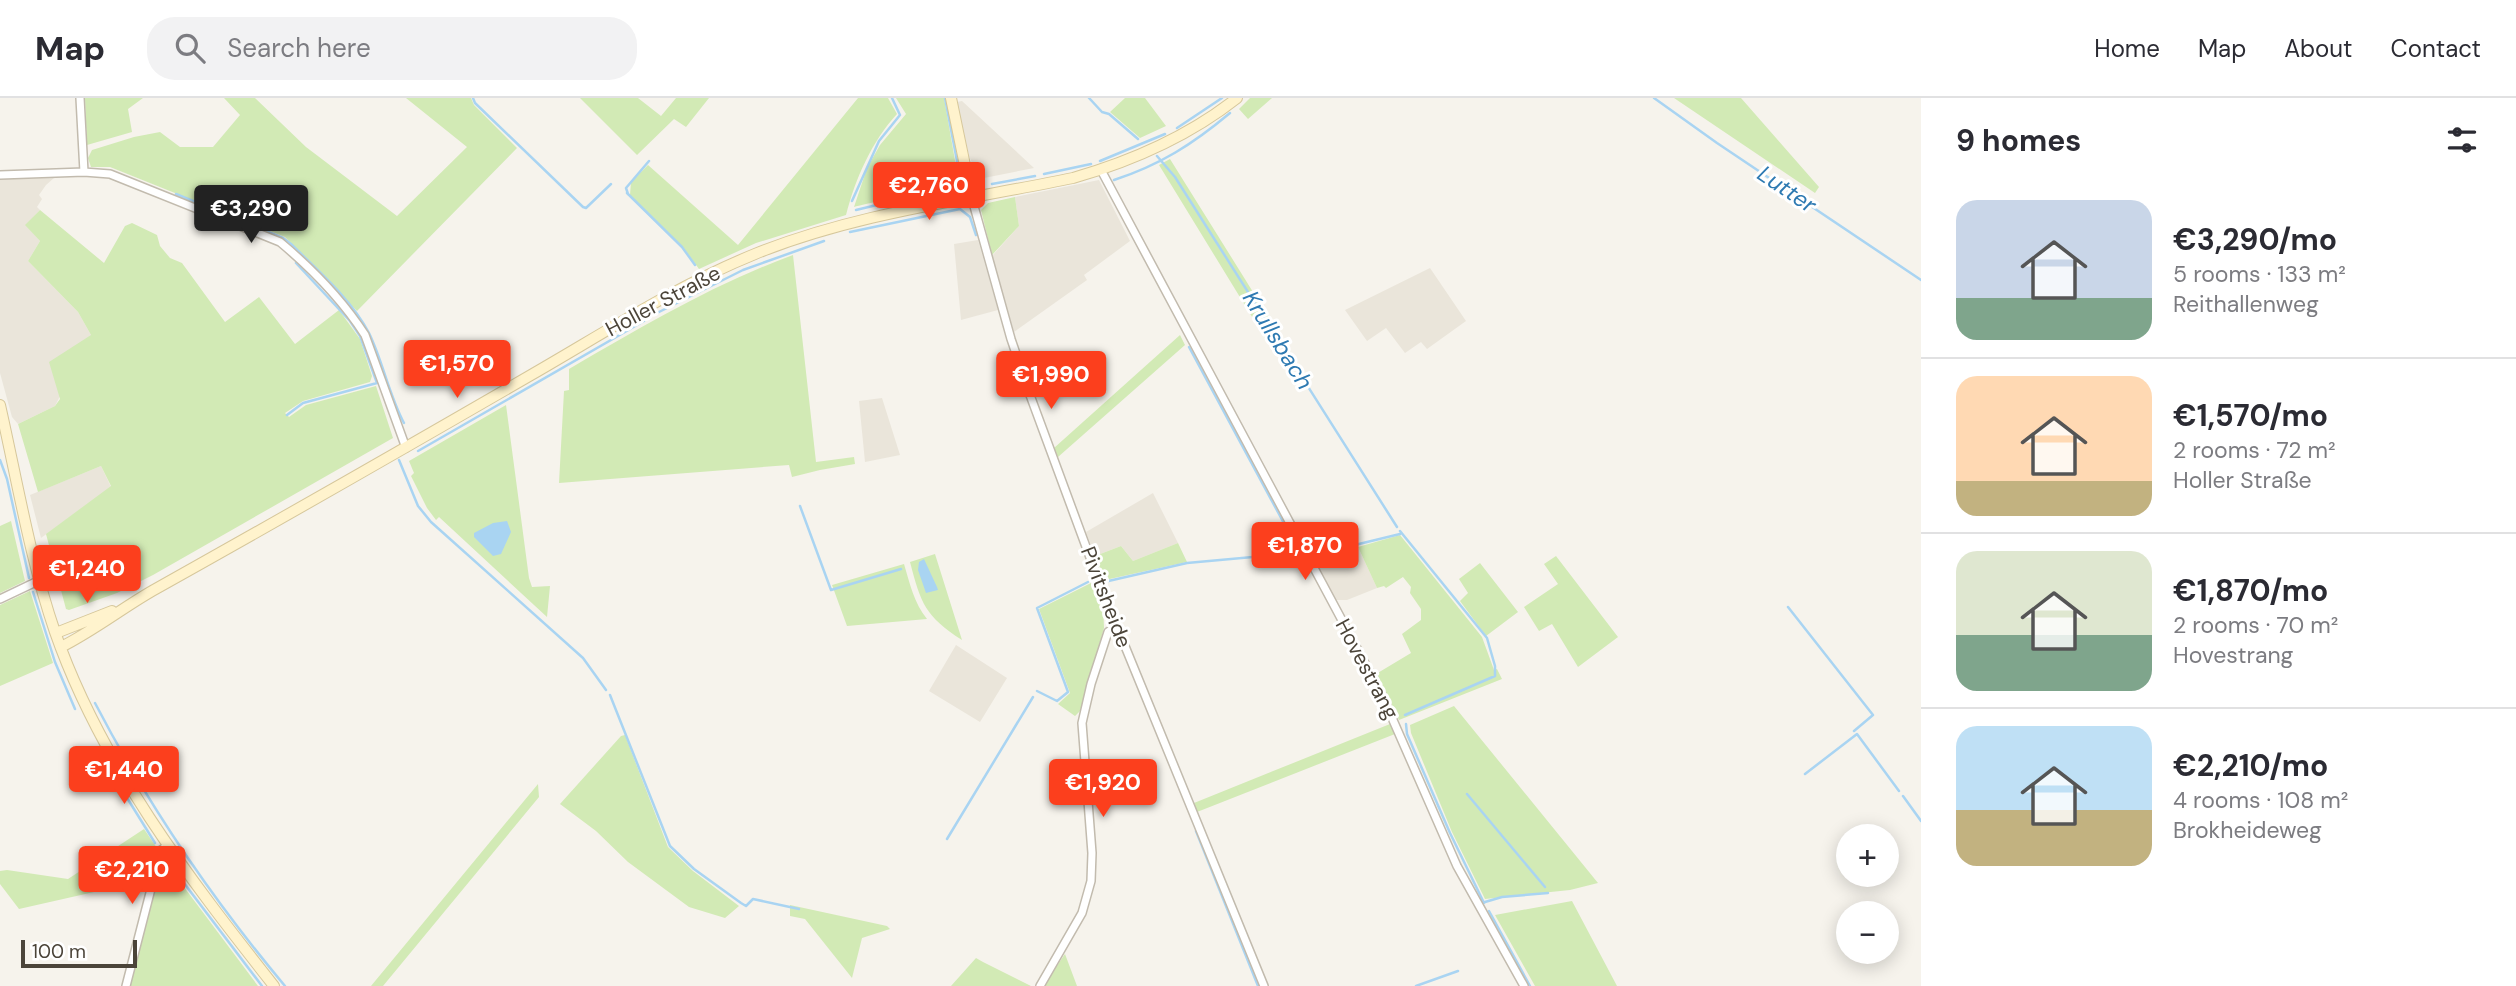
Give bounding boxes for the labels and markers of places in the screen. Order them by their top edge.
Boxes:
pin: €2,760 [872,162,986,222]
pin: €3,290 [194,186,308,245]
pin: €1,570 [400,341,514,400]
pin: €1,990 [994,352,1108,411]
pin: €1,870 [1248,522,1362,582]
pin: €1,240 [30,546,144,605]
pin: €1,440 [67,746,181,806]
pin: €1,920 [1046,760,1160,819]
pin: €2,210 [75,846,189,906]

